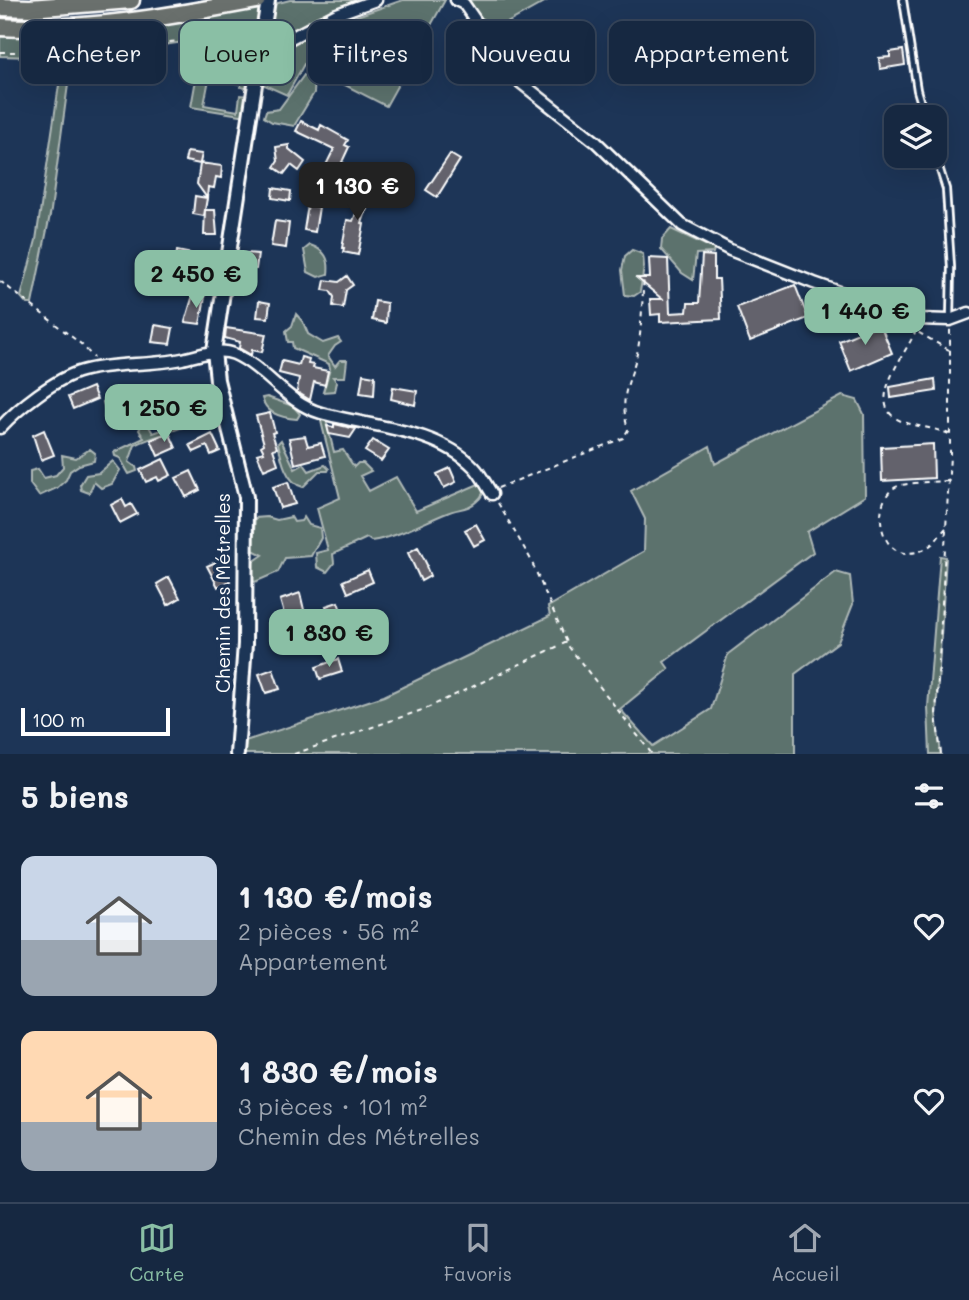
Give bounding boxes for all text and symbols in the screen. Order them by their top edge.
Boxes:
chip: Acheter [21,21,166,84]
chip: Louer [180,21,294,84]
chip: Filtres [308,21,432,84]
chip: Nouveau [446,21,595,84]
chip: Appartement [609,21,814,84]
map controls [884,105,947,168]
button: layers [884,105,947,168]
pin: 1 130 € [292,162,422,222]
text: 1 130 € [315,170,399,200]
pin: 2 450 € [131,250,261,310]
text: 2 450 € [151,258,241,288]
pin: 1 440 € [800,288,930,347]
text: 1 440 € [820,295,910,325]
pin: 1 250 € [99,384,229,444]
text: 1 250 € [121,392,207,422]
street label: Chemin des Métrelles [210,493,235,693]
pin: 1 830 € [264,610,394,669]
text: 1 830 € [285,617,373,647]
scale bar [21,705,170,737]
text: 100 m [32,707,85,732]
text: 5 biens [21,776,129,816]
icon: filters [910,777,948,815]
text: 1 130 €/mois [238,876,433,916]
icon: home [77,884,161,968]
icon: heart [910,907,948,945]
text: 2 pièces · 56 m² [238,916,419,946]
text: Appartement [238,946,388,976]
text: 1 830 €/mois [238,1051,438,1091]
icon: home [77,1059,161,1143]
icon: heart [910,1082,948,1120]
text: 3 pièces · 101 m² [238,1091,427,1121]
text: Chemin des Métrelles [238,1121,480,1151]
tab: Carte [130,1219,185,1286]
tab: Favoris [444,1219,512,1286]
tab: Accueil [771,1219,839,1286]

